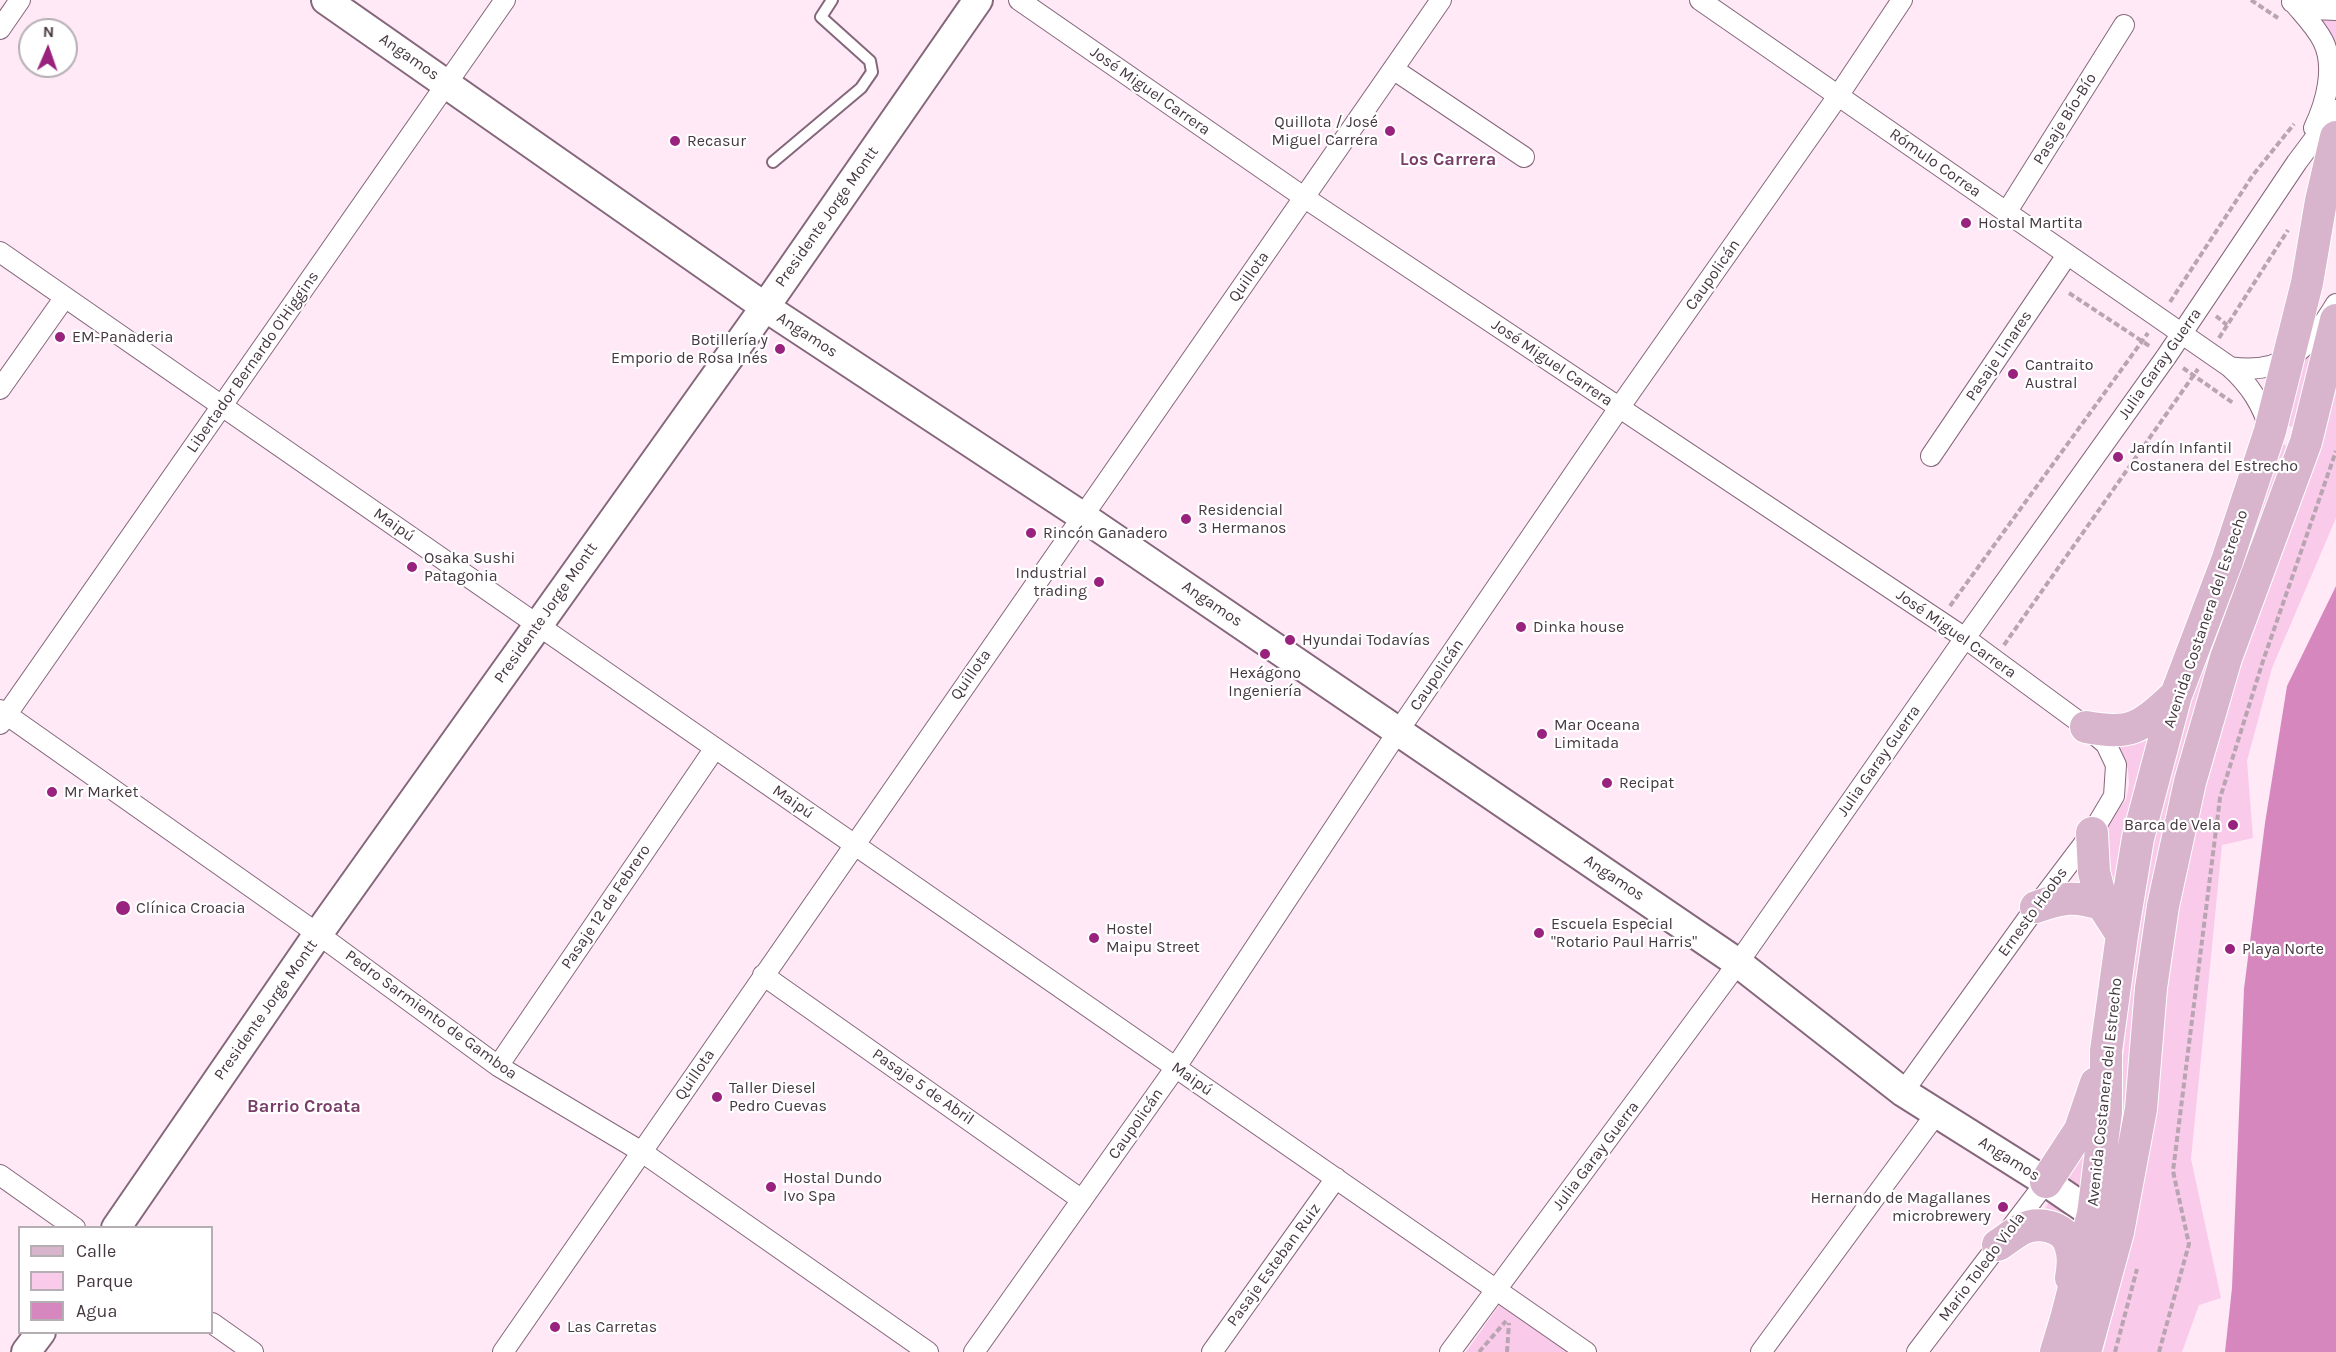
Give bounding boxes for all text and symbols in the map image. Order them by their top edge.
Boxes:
north arrow [18,18,78,78]
text: N [42,22,55,41]
street label: Angamos [375,29,443,85]
street label: José Miguel Carrera [1086,42,1214,140]
street label: Pasaje Bío-Bío [2029,70,2101,168]
place label: Quillota / José Miguel Carrera [1271,112,1378,150]
marker: Quillota / José Miguel Carrera [1383,124,1397,138]
street label: Rómulo Correa [1886,124,1984,202]
place label: Recasur [687,131,746,151]
marker: Recasur [668,134,682,148]
street label: Presidente Jorge Montt [771,143,883,291]
district label: Los Carrera [1400,149,1496,171]
place label: Hostal Martita [1978,213,2083,233]
marker: Hostal Martita [1959,216,1973,230]
street label: Caupolicán [1682,236,1744,314]
street label: Quillota [1225,248,1273,306]
street label: Libertador Bernardo O'Higgins [183,267,323,457]
street label: Julia Garay Guerra [2114,305,2206,423]
street label: Pasaje Linares [1962,307,2036,405]
street label: Angamos [773,308,841,362]
street label: José Miguel Carrera [1488,315,1616,411]
place label: EM-Panaderia [72,327,173,347]
marker: EM-Panaderia [53,330,67,344]
place label: Botillería y Emporio de Rosa Inés [611,330,768,368]
marker: Botillería y Emporio de Rosa Inés [773,342,787,356]
place label: Cantraito Austral [2025,355,2093,393]
marker: Cantraito Austral [2006,367,2020,381]
place label: Jardín Infantil Costanera del Estrecho [2130,438,2298,476]
marker: Jardín Infantil Costanera del Estrecho [2111,450,2125,464]
place label: Residencial 3 Hermanos [1198,500,1287,538]
street label: Maipú [370,504,418,546]
street label: Avenida Costanera del Estrecho [2160,507,2252,731]
marker: Residencial 3 Hermanos [1179,512,1193,526]
place label: Rincón Ganadero [1043,523,1167,543]
marker: Rincón Ganadero [1024,526,1038,540]
street label: Presidente Jorge Montt [490,539,602,687]
place label: Osaka Sushi Patagonia [424,548,515,586]
marker: Osaka Sushi Patagonia [405,560,419,574]
place label: Industrial trading [1015,563,1087,601]
marker: Industrial trading [1092,575,1106,589]
street label: Angamos [1178,577,1246,631]
street label: José Miguel Carrera [1892,585,2020,683]
place label: Dinka house [1533,617,1624,637]
marker: Dinka house [1514,620,1528,634]
place label: Hyundai Todavías [1302,630,1430,650]
marker: Hyundai Todavías [1283,633,1297,647]
street label: Caupolicán [1406,635,1468,715]
street label: Quillota [947,646,995,704]
marker: Hexágono Ingeniería [1258,647,1272,661]
place label: Hexágono Ingeniería [1228,663,1302,701]
street label: Julia Garay Guerra [1833,702,1925,820]
place label: Mar Oceana Limitada [1554,715,1640,753]
marker: Mar Oceana Limitada [1535,727,1549,741]
place label: Recipat [1619,773,1674,793]
marker: Recipat [1600,776,1614,790]
street label: Maipú [769,781,817,823]
place label: Mr Market [64,782,139,802]
marker: Mr Market [45,785,59,799]
place label: Barca de Vela [2124,815,2221,835]
marker: Barca de Vela [2226,818,2240,832]
street label: Pasaje 12 de Febrero [557,841,655,973]
street label: Angamos [1580,851,1648,905]
street label: Ernesto Hoobs [1994,864,2072,960]
place label: Clínica Croacia [136,898,245,918]
marker: Clínica Croacia [114,899,132,917]
place label: Escuela Especial "Rotario Paul Harris" [1551,914,1697,952]
place label: Hostel Maipu Street [1106,919,1200,957]
marker: Escuela Especial "Rotario Paul Harris" [1532,926,1546,940]
marker: Hostel Maipu Street [1087,931,1101,945]
street label: Presidente Jorge Montt [210,936,322,1084]
place label: Playa Norte [2242,939,2324,959]
marker: Playa Norte [2223,942,2237,956]
street label: Pedro Sarmiento de Gamboa [341,946,521,1084]
street label: Avenida Costanera del Estrecho [2083,977,2127,1207]
street label: Pasaje 5 de Abril [868,1045,978,1129]
street label: Quillota [671,1046,719,1104]
street label: Maipú [1168,1058,1216,1100]
place label: Taller Diesel Pedro Cuevas [729,1078,827,1116]
street label: Caupolicán [1105,1085,1167,1163]
marker: Taller Diesel Pedro Cuevas [710,1090,724,1104]
district label: Barrio Croata [247,1096,361,1118]
street label: Julia Garay Guerra [1549,1098,1643,1214]
street label: Angamos [1975,1133,2043,1185]
place label: Hostal Dundo Ivo Spa [783,1168,882,1206]
marker: Hostal Dundo Ivo Spa [764,1180,778,1194]
place label: Hernando de Magallanes microbrewery [1810,1188,1991,1226]
street label: Pasaje Esteban Ruiz [1223,1200,1325,1330]
marker: Hernando de Magallanes microbrewery [1996,1200,2010,1214]
street label: Mario Toledo Viola [1935,1209,2029,1325]
legend [18,1226,213,1334]
text: Calle [76,1240,116,1262]
text: Parque [76,1270,133,1292]
text: Agua [76,1300,117,1322]
place label: Las Carretas [567,1317,657,1337]
marker: Las Carretas [548,1320,562,1334]

